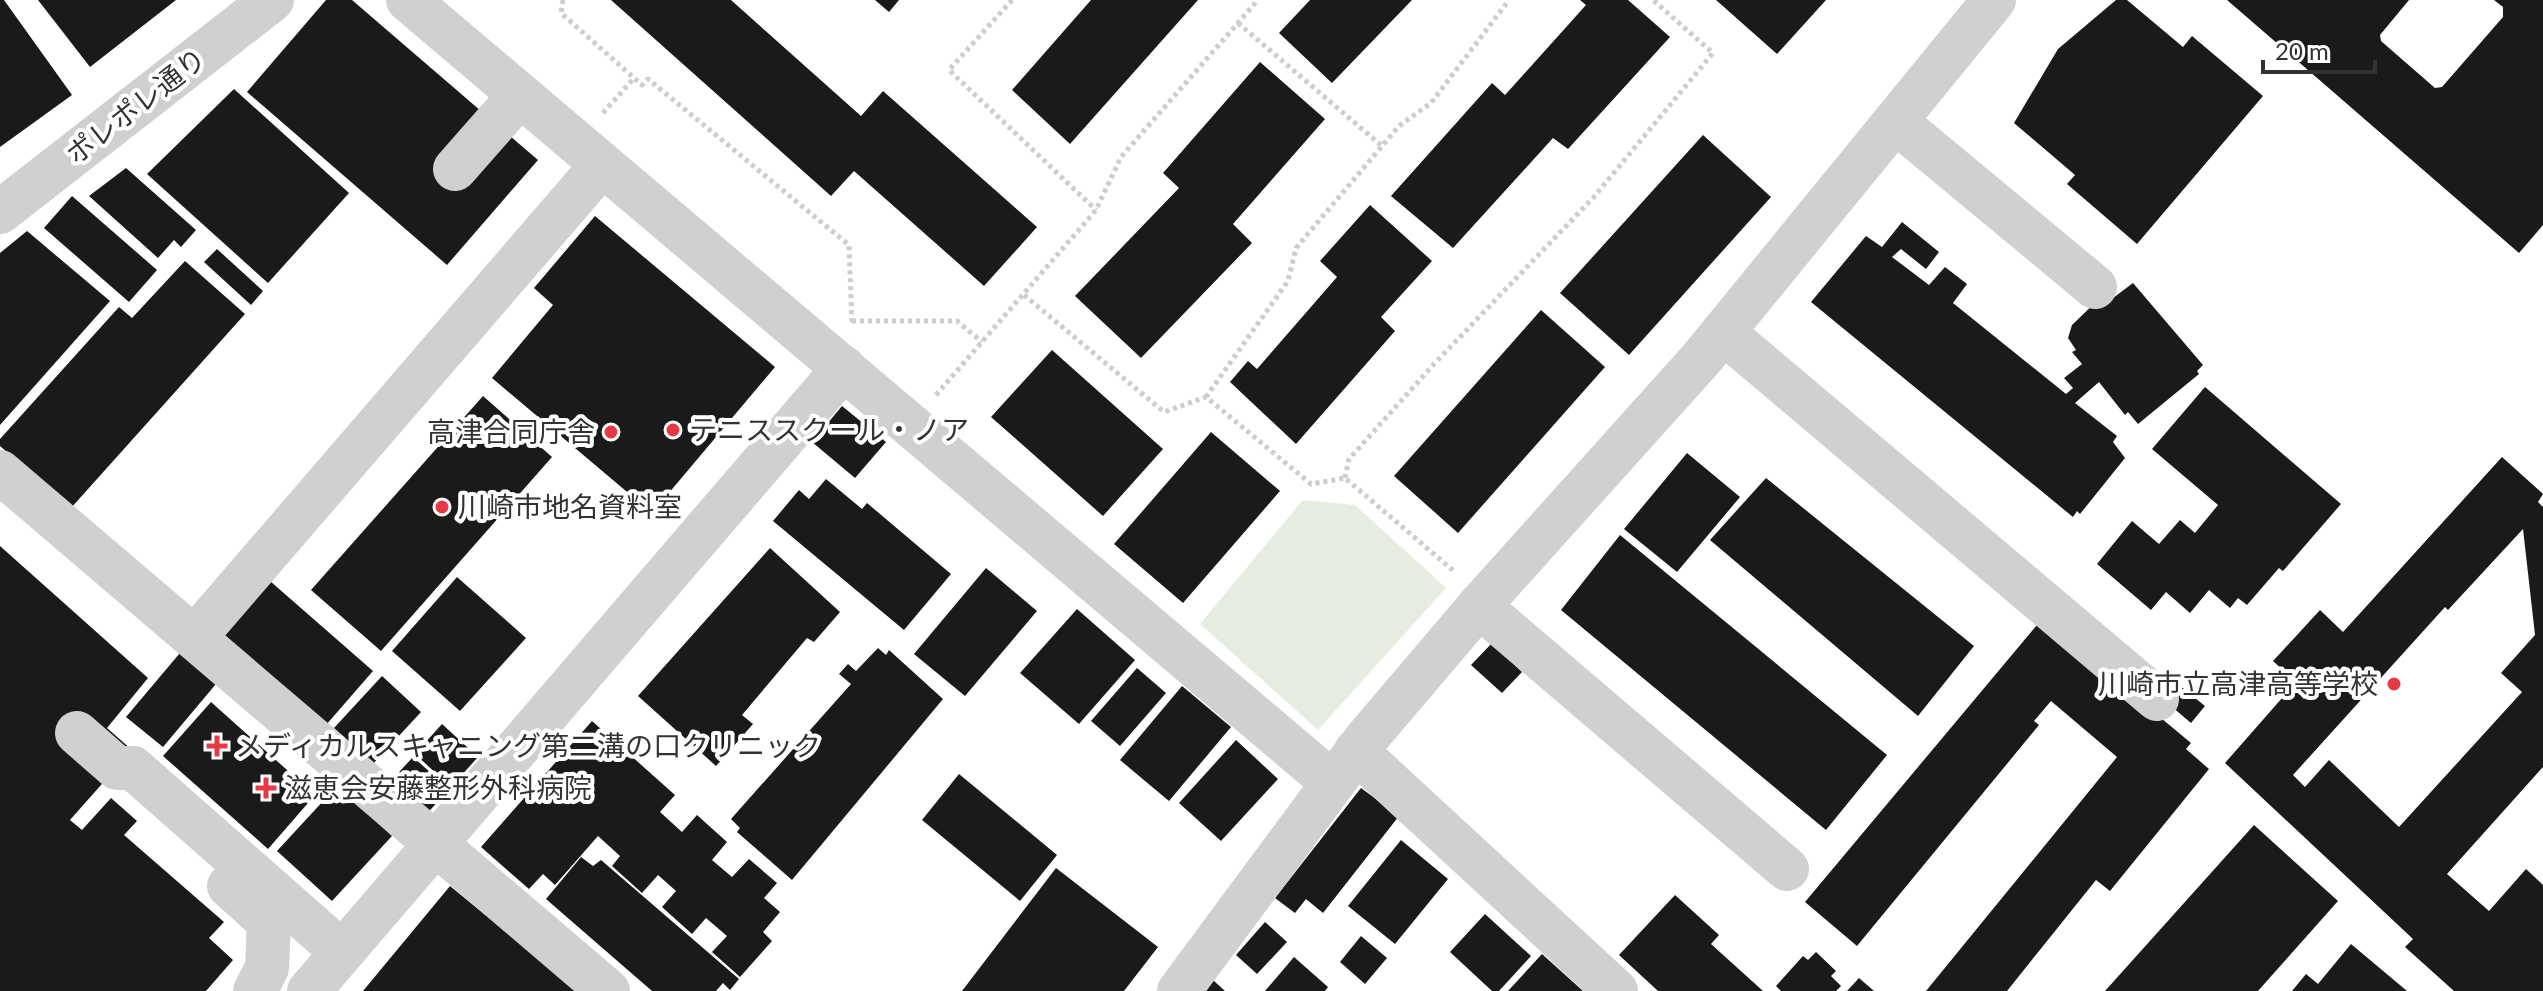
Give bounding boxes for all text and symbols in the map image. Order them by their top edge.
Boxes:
scale bar [2263,24,2375,74]
text: 20 m [2275,36,2329,65]
street label: ポレポレ通り [59,40,212,170]
place label: テニススクール・ノア [689,412,969,446]
place label: 高津合同庁舎 [427,414,595,448]
marker: テニススクール・ノア [664,421,682,439]
marker: 高津合同庁舎 [602,423,620,441]
place label: 川崎市地名資料室 [458,489,682,523]
marker: 川崎市地名資料室 [433,498,451,516]
place label: 川崎市立高津高等学校 [2098,666,2378,700]
marker: 川崎市立高津高等学校 [2385,675,2403,693]
place label: メディカルスキャニング第二溝の口クリニック [235,728,821,762]
marker: メディカルスキャニング第二溝の口クリニック [206,735,228,757]
place label: 滋恵会安藤整形外科病院 [284,770,592,804]
marker: 滋恵会安藤整形外科病院 [255,777,277,799]

